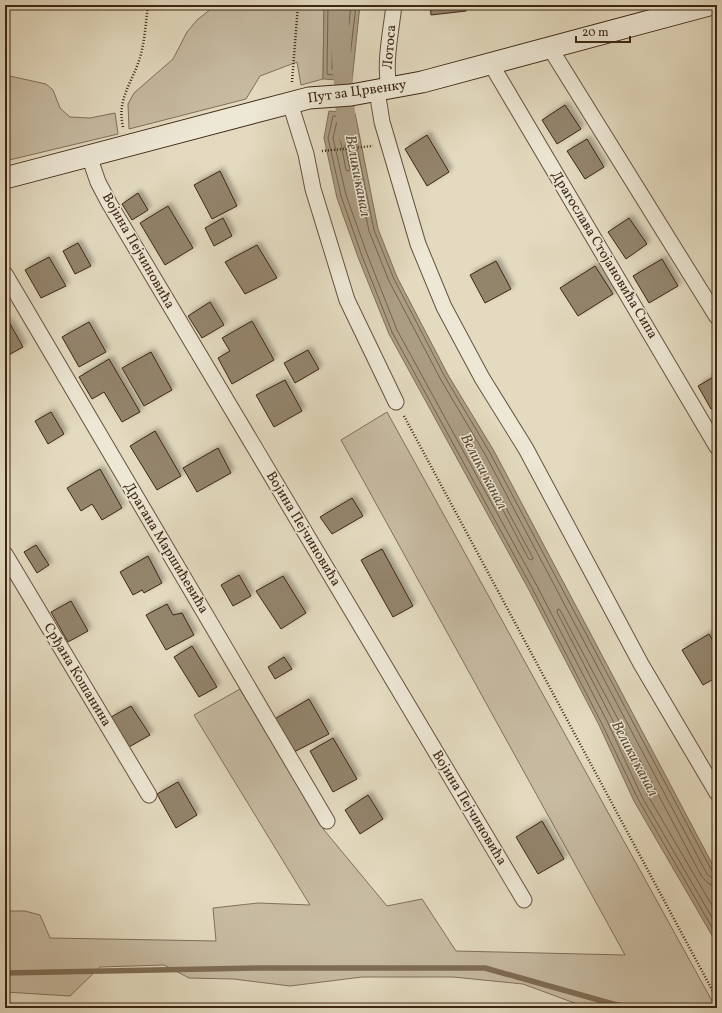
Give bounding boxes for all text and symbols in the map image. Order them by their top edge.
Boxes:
scale bar [576,18,630,44]
street label: Лотоса [379,24,401,70]
text: 20 m [582,25,609,41]
street label: Пут за Црвенку [306,76,408,108]
water label: Велики канал [339,133,375,219]
street label: Драгослава Стојановића Сипа [546,167,662,343]
street label: Војина Пејчиновића [97,190,179,313]
water label: Велики канал [454,430,512,514]
street label: Војина Пејчиновића [261,468,345,590]
street label: Драгана Маршићевића [119,479,213,617]
street label: Срђана Кошанина [38,620,116,730]
water label: Велики канал [605,717,663,801]
street label: Војина Пејчиновића [427,747,511,869]

